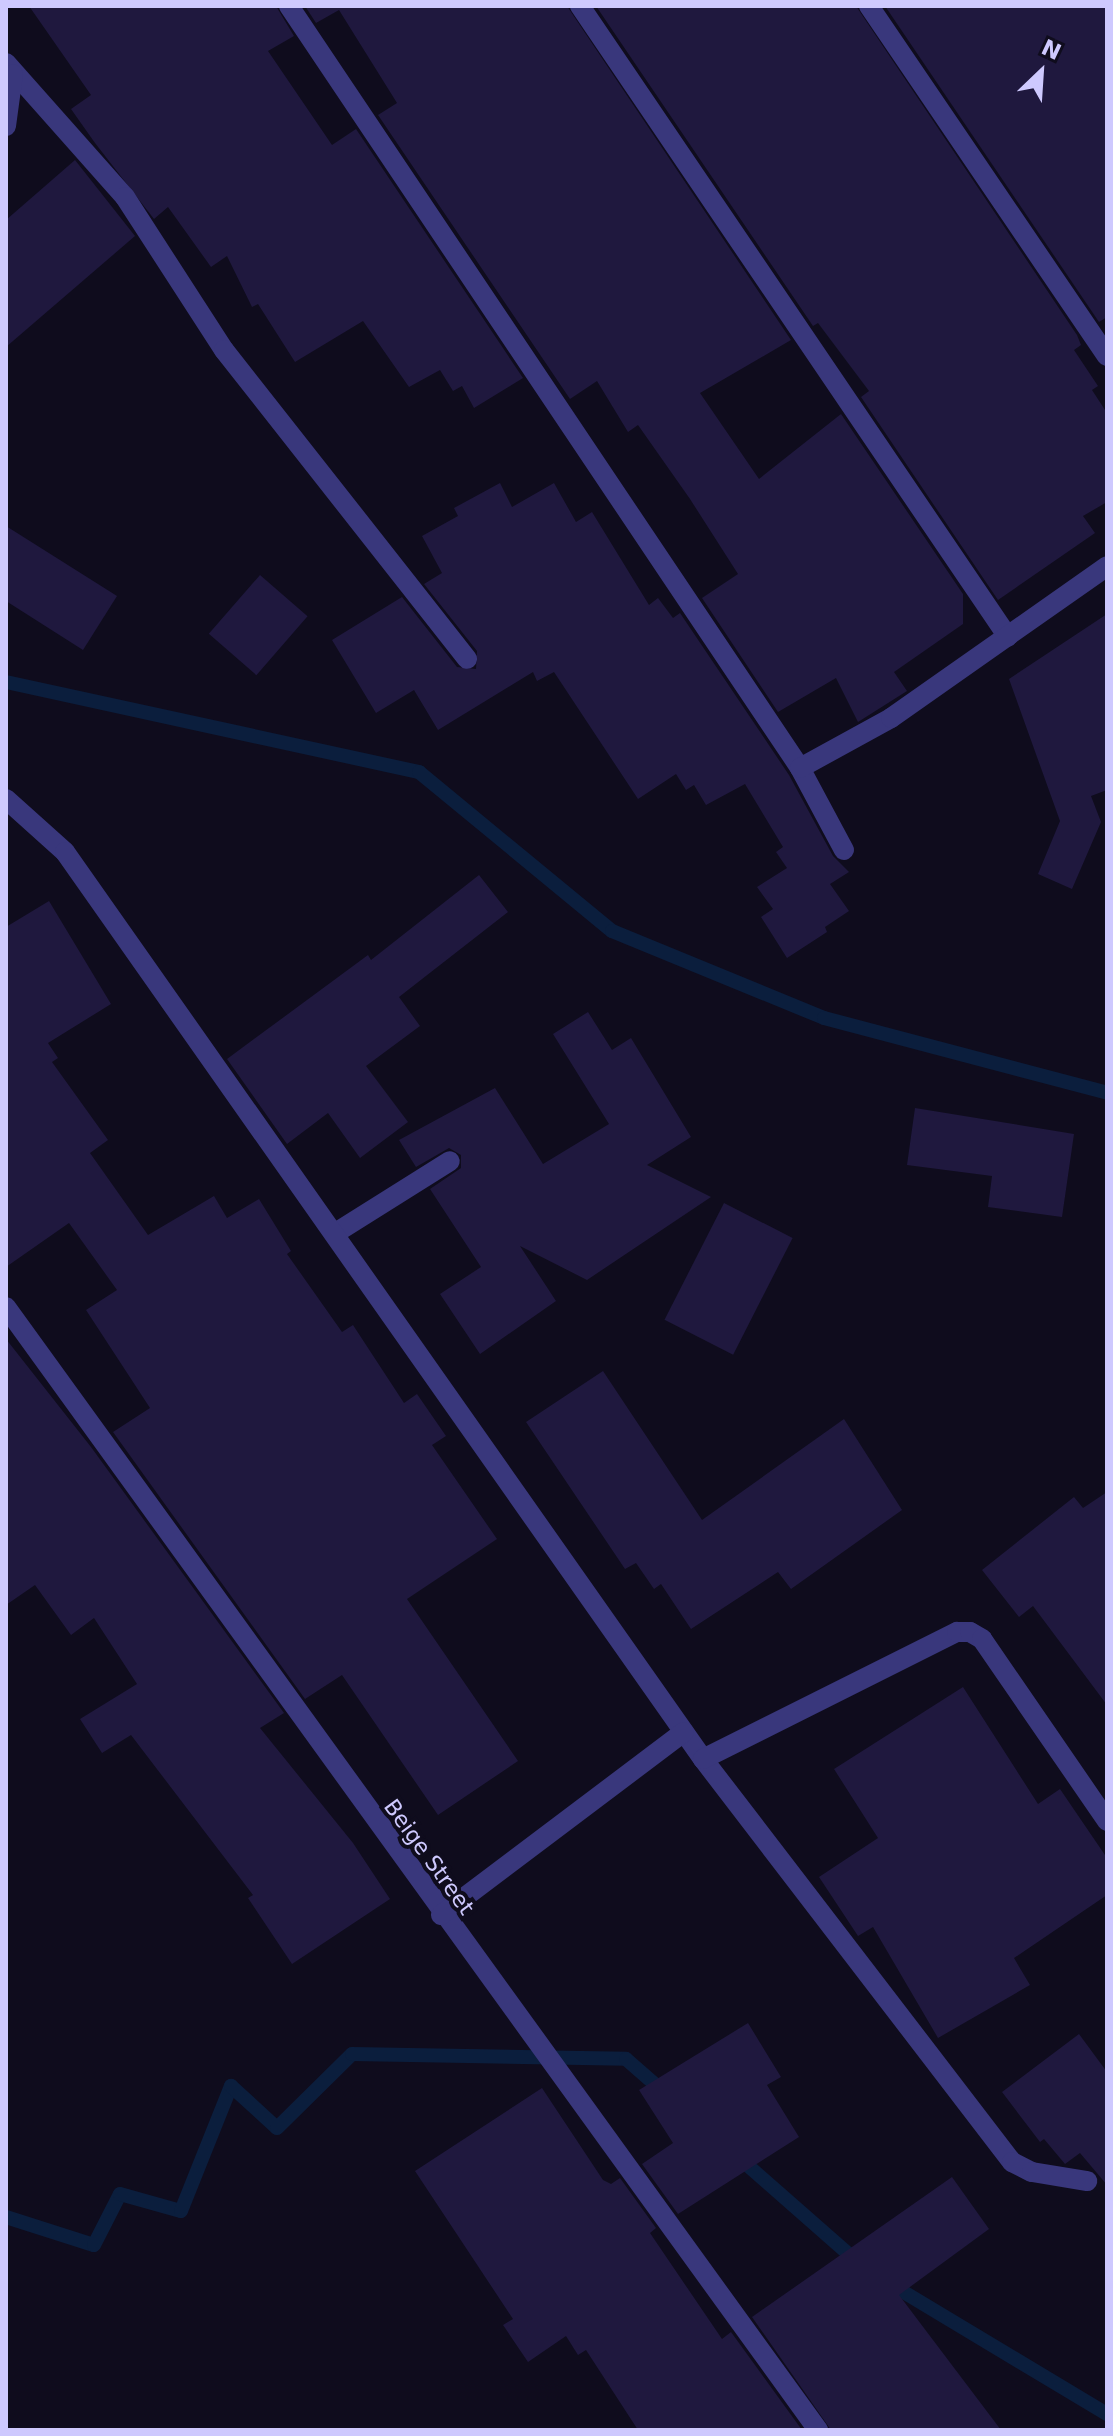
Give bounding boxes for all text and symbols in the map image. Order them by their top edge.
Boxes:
north arrow [1001,32,1081,112]
text: N [1038,35,1065,65]
street label: Beige Street [378,1794,480,1920]

